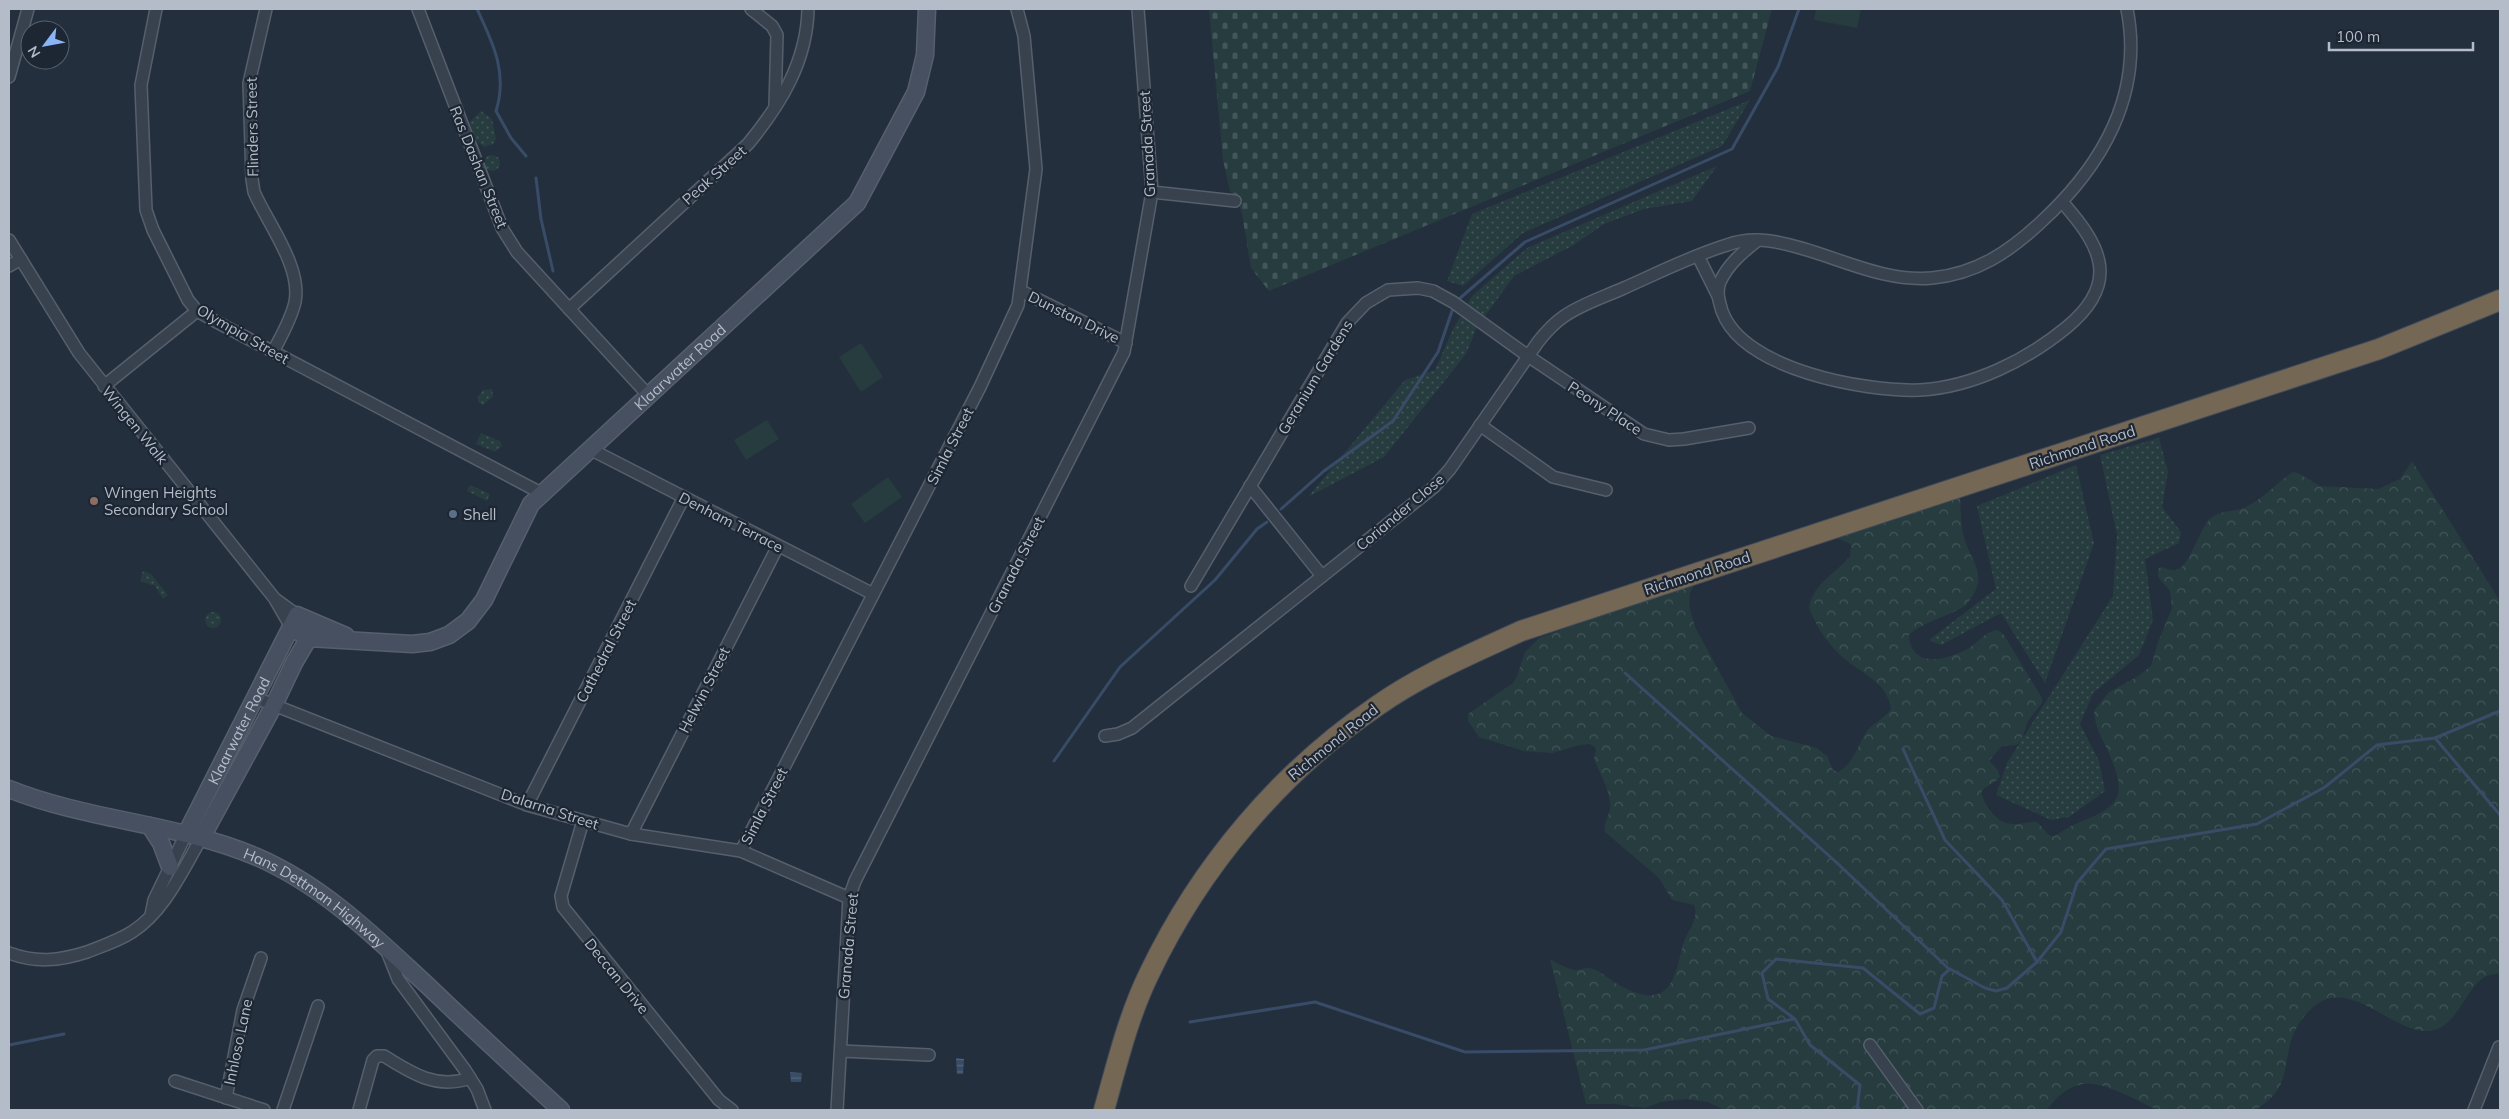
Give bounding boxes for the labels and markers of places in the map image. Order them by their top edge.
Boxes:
place label: Wingen Heights Secondary School [104,483,228,519]
marker: Wingen Heights Secondary School [88,495,100,507]
place label: Shell [463,505,496,524]
marker: Shell [447,508,459,520]

